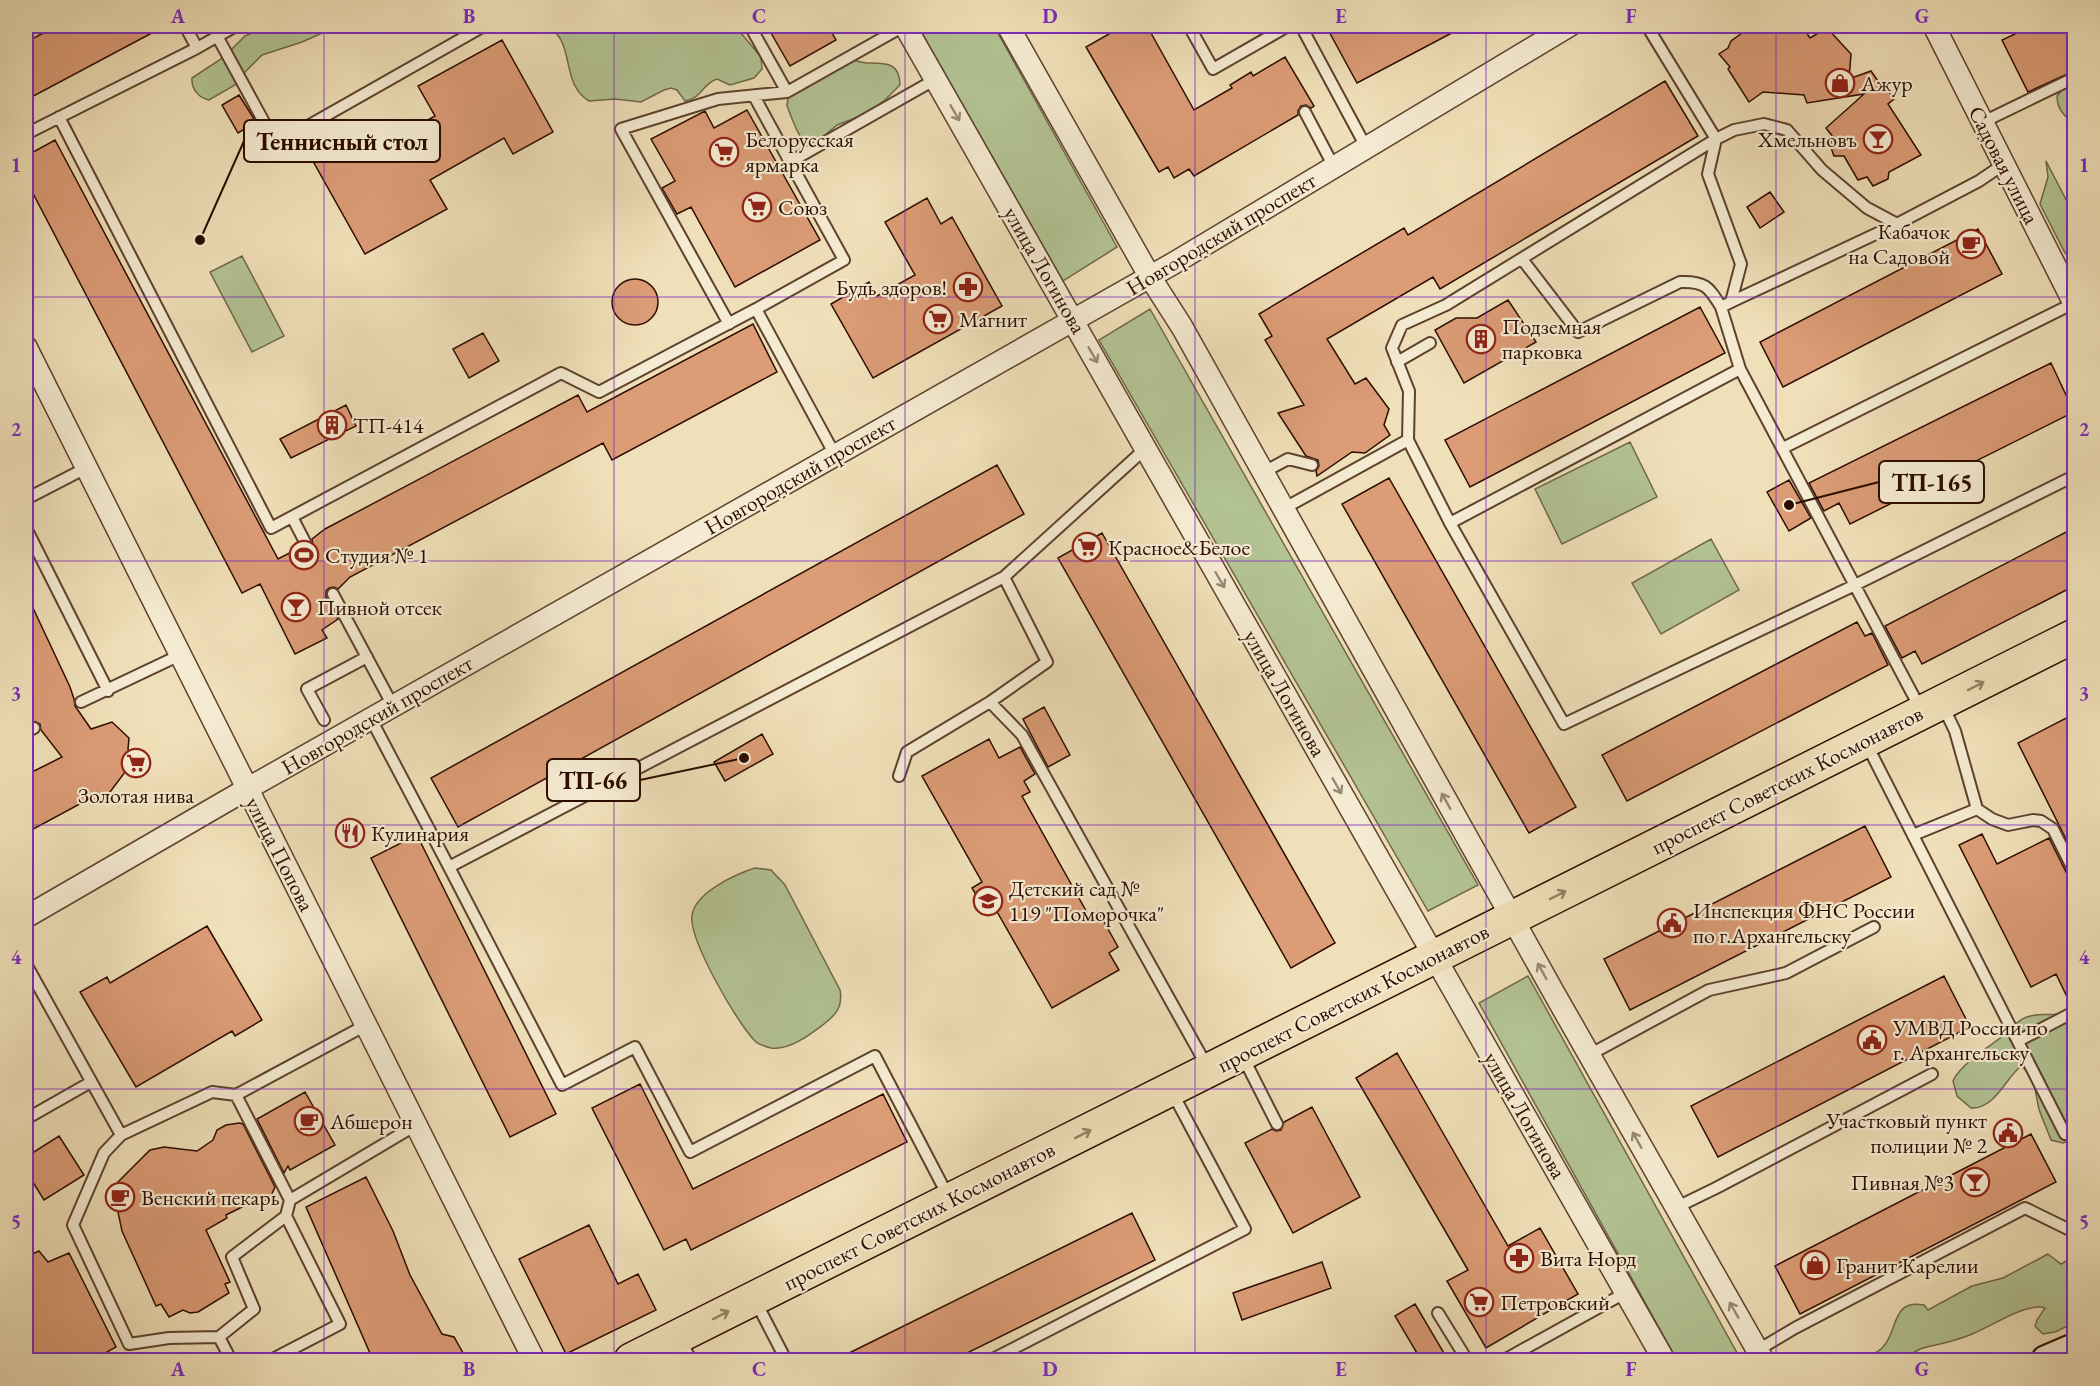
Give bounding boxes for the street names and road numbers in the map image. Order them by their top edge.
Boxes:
street label: Садовая улица [1962,101,2046,229]
street label: Новгородский проспект [1121,166,1321,302]
street label: улица Логинова [997,201,1093,339]
street label: Новгородский проспект [699,408,901,542]
street label: улица Логинова [1237,624,1333,762]
street label: Новгородский проспект [276,648,478,782]
street label: проспект Советских Космонавтов [1646,699,1928,861]
street label: улица Попова [239,792,321,916]
street label: проспект Советских Космонавтов [1212,917,1494,1079]
street label: улица Логинова [1477,1046,1573,1184]
street label: проспект Советских Космонавтов [778,1135,1060,1297]

